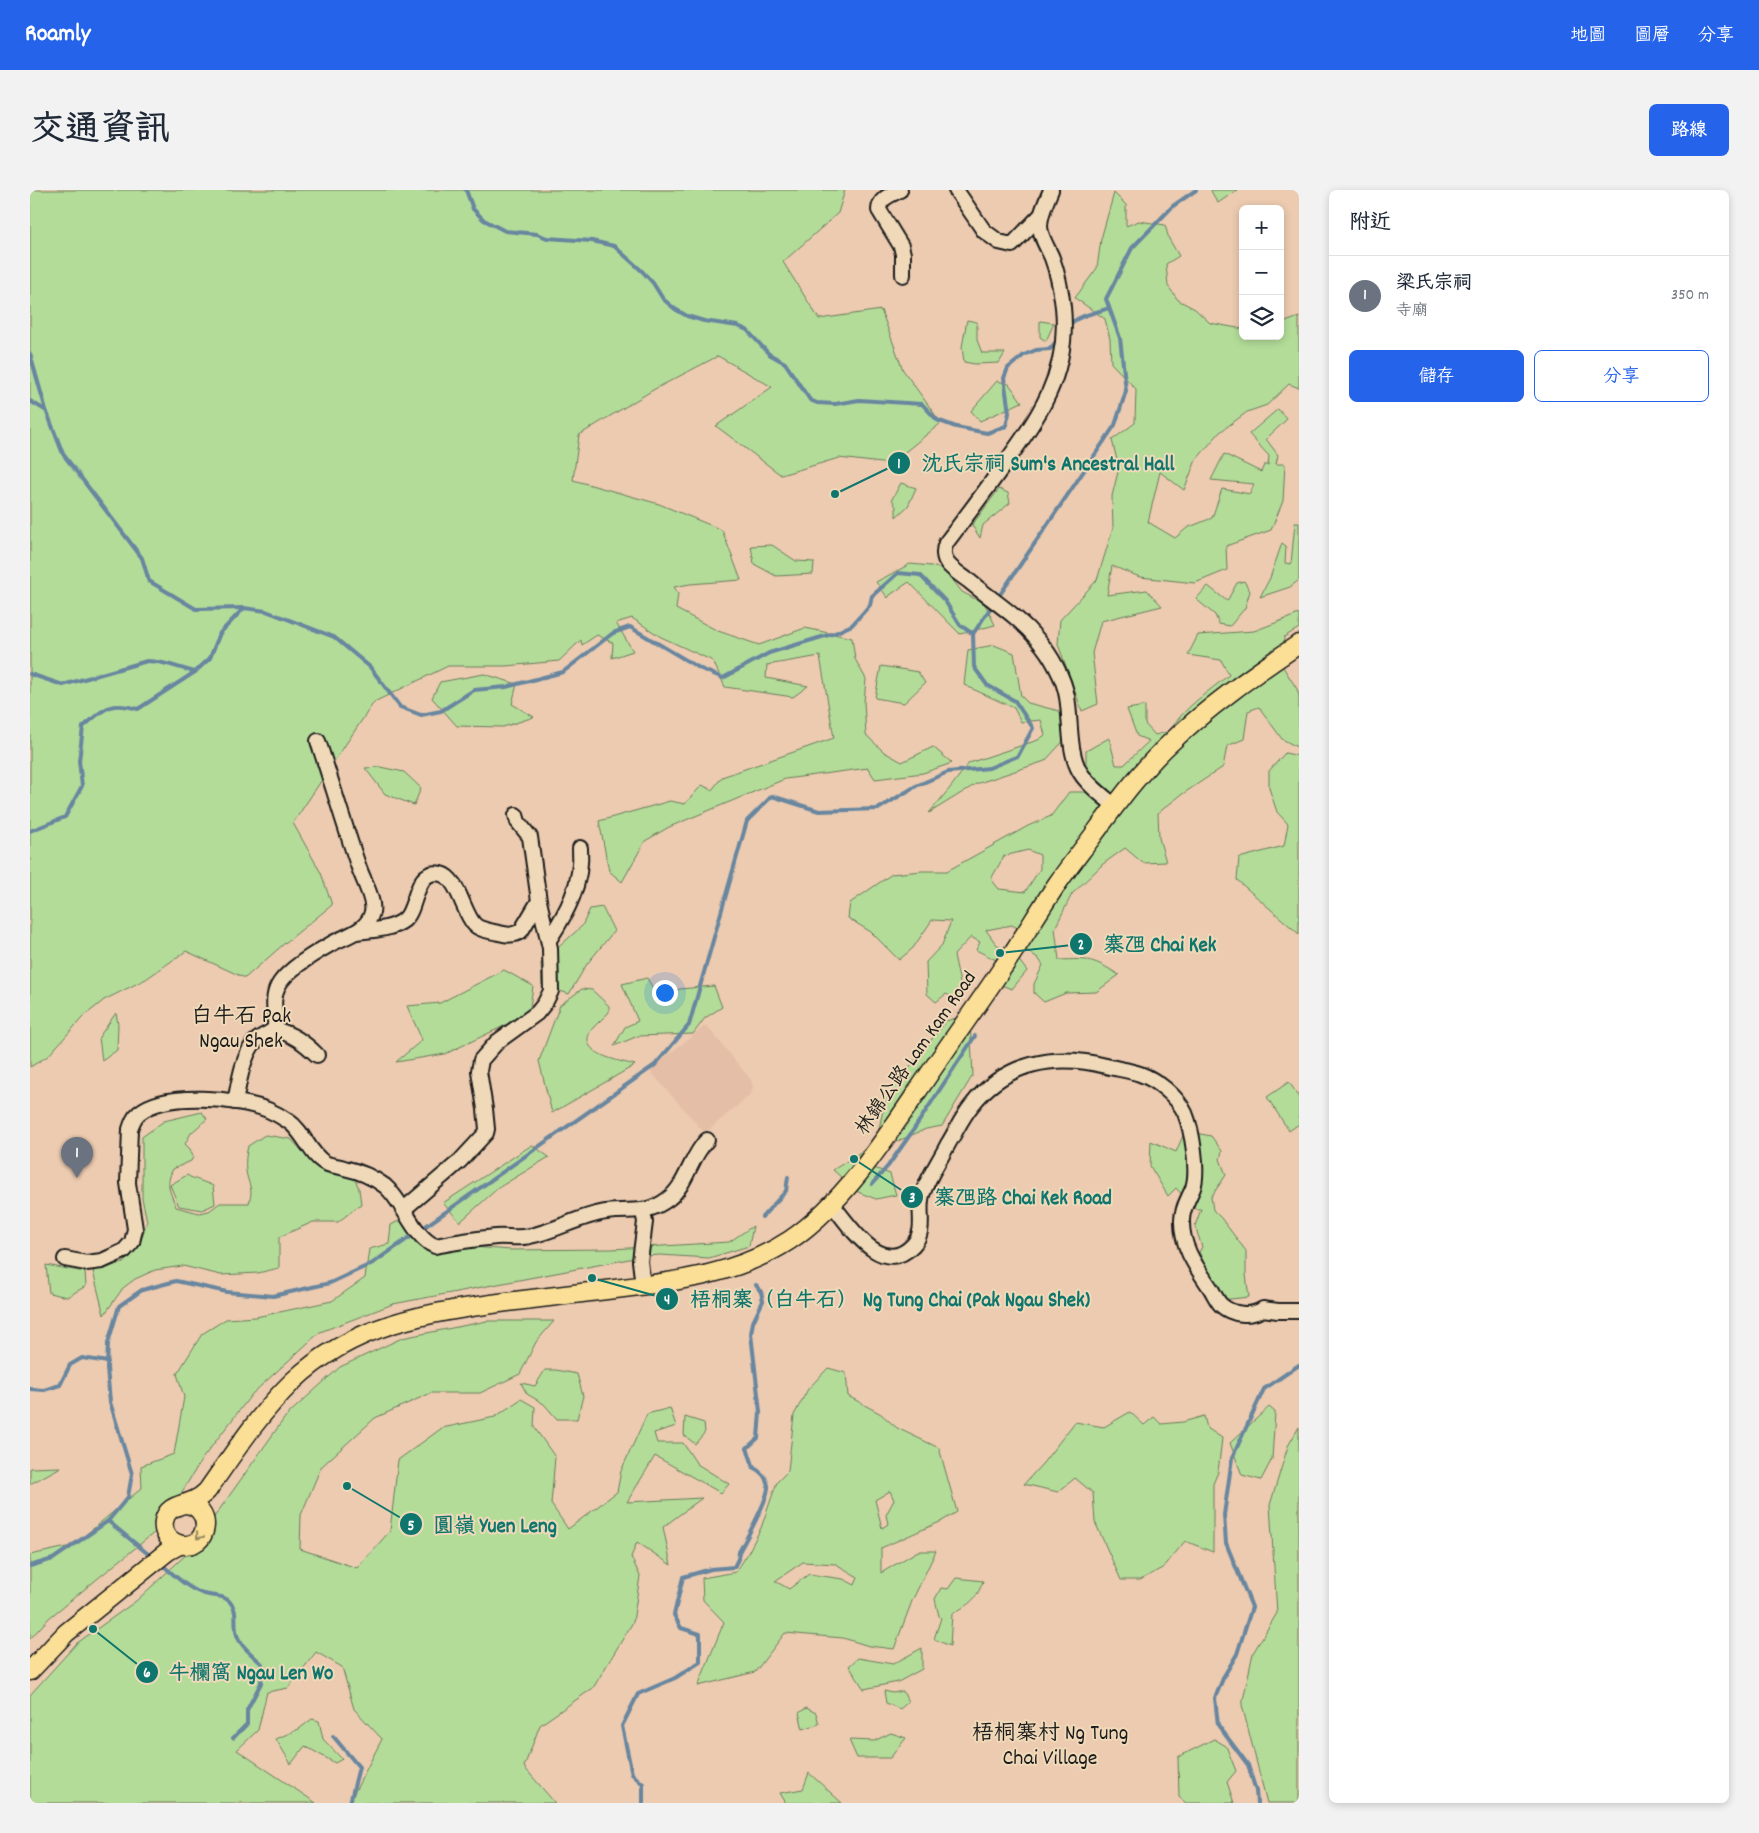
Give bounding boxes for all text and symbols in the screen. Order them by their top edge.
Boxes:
text: Roamly [25,18,91,52]
text: 地圖 [1570,24,1606,49]
text: 圖層 [1634,24,1670,49]
text: 分享 [1698,24,1734,49]
button: 路線 [1649,104,1729,156]
text: 交通資訊 [30,107,170,157]
map controls [1239,205,1284,340]
button: + [1239,205,1284,250]
text: 附近 [1349,209,1391,239]
button: − [1239,250,1284,295]
text: 梁氏宗祠 [1396,271,1472,298]
text: 1 [1363,284,1367,307]
text: 350 m [1671,284,1709,307]
button: layers [1239,295,1284,340]
text: 寺廟 [1396,300,1428,323]
button: 儲存 [1349,350,1524,402]
button: 分享 [1534,350,1709,402]
callout: 沈氏宗祠 Sum's Ancestral Hall [887,445,1185,481]
text: 沈氏宗祠 Sum's Ancestral Hall [922,451,1175,481]
text: 1 [897,454,901,476]
callout: 寨乪 Chai Kek [1069,926,1227,962]
text: 寨乪 Chai Kek [1104,932,1217,962]
text: 2 [1078,935,1084,957]
street label: 林錦公路 Lam Kam Road [850,966,984,1142]
your location [652,980,678,1006]
district label: 白牛石 Pak Ngau Shek [191,1002,291,1058]
pin: 1 [61,1137,93,1178]
callout: 寨乪路 Chai Kek Road [899,1179,1122,1215]
text: 寨乪路 Chai Kek Road [934,1185,1112,1215]
text: 3 [909,1188,916,1210]
callout: 梧桐寨（白牛石） Ng Tung Chai (Pak Ngau Shek) [655,1281,1100,1317]
text: 梧桐寨（白牛石） Ng Tung Chai (Pak Ngau Shek) [690,1287,1090,1317]
text: 4 [664,1290,670,1312]
callout: 圓嶺 Yuen Leng [398,1506,567,1542]
text: 圓嶺 Yuen Leng [433,1513,557,1543]
text: 5 [408,1516,415,1538]
one-way arrow [196,1531,205,1540]
callout: 牛欄窩 Ngau Len Wo [134,1654,344,1690]
text: 牛欄窩 Ngau Len Wo [169,1660,333,1690]
text: 6 [143,1663,151,1685]
district label: 梧桐寨村 Ng Tung Chai Village [972,1719,1128,1775]

